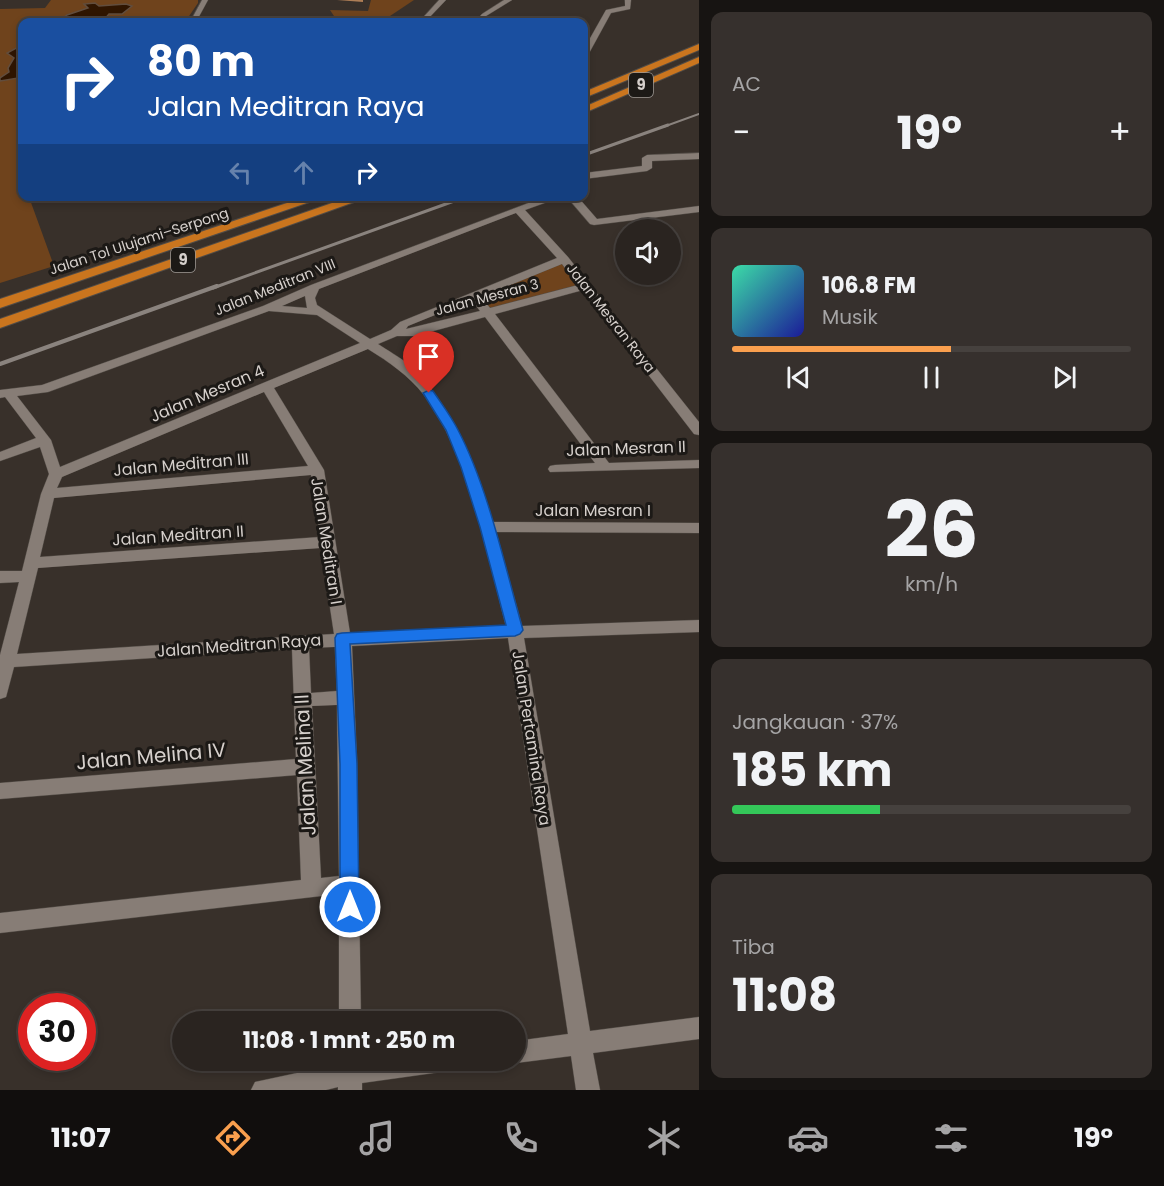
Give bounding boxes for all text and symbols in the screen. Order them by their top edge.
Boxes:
text: 80 m [147,32,255,91]
icon: right [48,42,126,120]
text: AC [732,70,761,98]
road number: 9 [629,73,653,97]
text: Jalan Meditran Raya [147,88,425,125]
text: 19° [897,102,962,165]
text: − [732,109,750,156]
text: + [1108,109,1131,156]
icon: left [224,156,257,189]
icon: ahead [287,156,320,189]
icon: right [350,156,383,189]
street label: Jalan Tol Ulujami–Serpong [47,203,231,279]
map controls [615,219,681,285]
button: sound [615,219,681,285]
road number: 9 [171,248,195,272]
street label: Jalan Meditran VIII [212,254,338,320]
street label: Jalan Mesran Raya [562,259,660,377]
text: 106.8 FM [822,270,916,301]
street label: Jalan Mesran 3 [433,274,541,320]
text: Musik [822,303,878,331]
pin [403,331,454,393]
icon: arrive [412,340,445,373]
street label: Jalan Mesran 4 [147,359,268,428]
icon: previous [782,361,815,394]
icon: pause [915,361,948,394]
icon: next [1048,361,1081,394]
street label: Jalan Mesran II [566,435,686,462]
street label: Jalan Meditran III [112,447,250,482]
text: 26 [884,475,979,584]
street label: Jalan Meditran I [305,476,348,606]
street label: Jalan Mesran I [535,499,651,522]
street label: Jalan Meditran II [111,519,245,552]
text: km/h [905,570,958,598]
street label: Jalan Meditran Raya [156,628,322,663]
street label: Jalan Pertamina Raya [506,649,557,827]
street label: Jalan Melina II [287,694,323,836]
text: Jangkauan · 37% [732,708,898,736]
street label: Jalan Melina IV [75,735,228,776]
text: 185 km [732,739,892,802]
position arrow [318,875,382,939]
text: Tiba [732,933,775,961]
text: 11:08 [732,964,837,1027]
speed limit sign: 30 [18,993,96,1071]
text: 11:08 · 1 mnt · 250 m [243,1025,455,1056]
icon: directions [212,1117,254,1159]
icon: music [356,1117,398,1159]
icon: phone [500,1117,542,1159]
icon: climate [643,1117,685,1159]
icon: car [787,1117,829,1159]
icon: filters [930,1117,972,1159]
text: 11:07 [51,1119,111,1156]
text: 19° [1074,1119,1113,1156]

